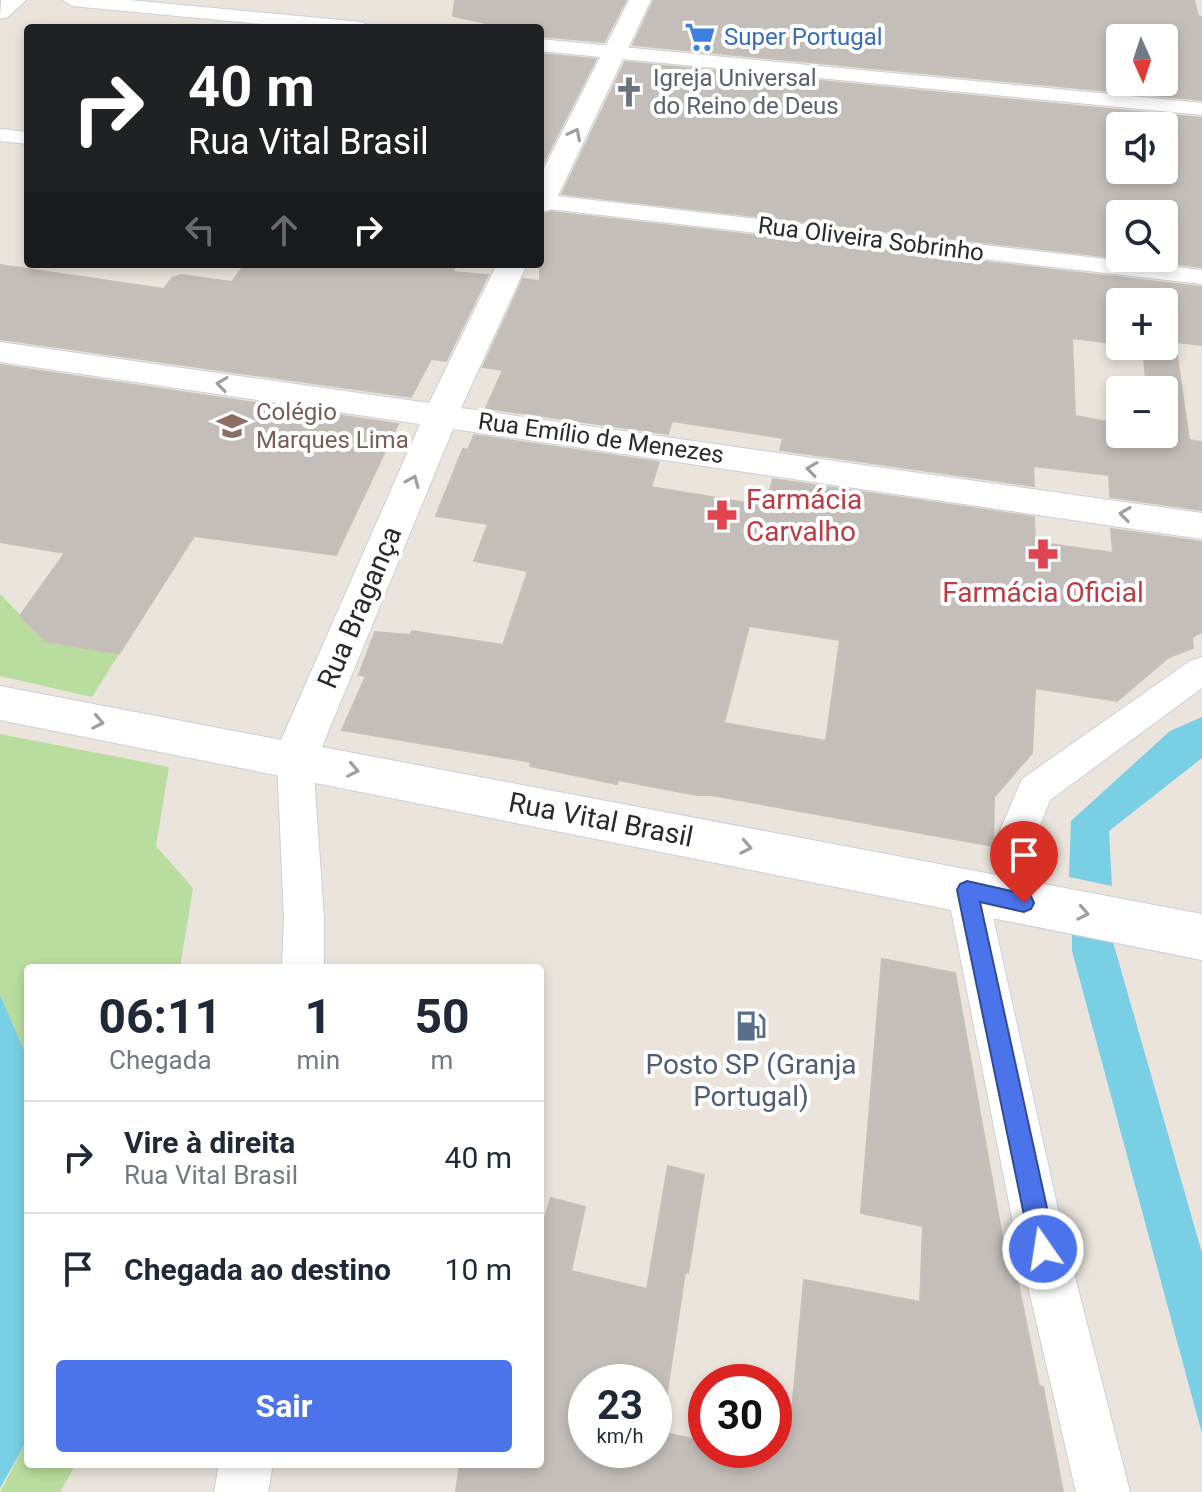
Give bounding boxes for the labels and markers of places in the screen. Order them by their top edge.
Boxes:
supermarket icon: Super Portugal [683,20,717,54]
place label: Super Portugal [724,23,883,51]
place label: Igreja Universal do Reino de Deus [653,64,839,120]
church icon: Igreja Universal do Reino de Deus [612,75,646,109]
place label: Colégio Marques Lima [256,398,409,454]
school or university icon: Colégio Marques Lima [215,409,249,443]
place label: Farmácia Carvalho [746,483,862,548]
pharmacy icon: Farmácia Carvalho [705,498,739,532]
pharmacy icon: Farmácia Oficial [1026,537,1060,571]
place label: Farmácia Oficial [942,576,1144,609]
pin [990,821,1058,903]
fuel station icon: Posto SP (Granja Portugal) [734,1009,768,1043]
place label: Posto SP (Granja Portugal) [645,1048,857,1113]

